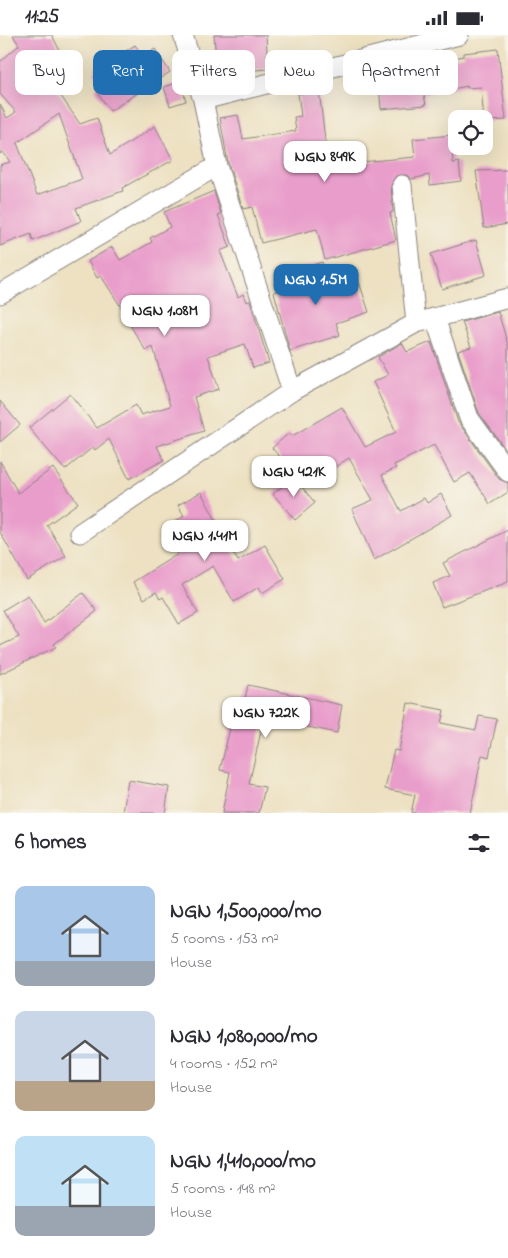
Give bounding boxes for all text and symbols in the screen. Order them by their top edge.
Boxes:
text: 11:25 [25,4,59,31]
chip: Buy [15,50,83,95]
chip: Rent [93,50,162,95]
chip: Filters [172,50,255,95]
chip: New [265,50,333,95]
chip: Apartment [343,50,458,95]
map controls [448,110,493,155]
button: locate [448,110,493,155]
pin: NGN 849K [273,141,377,183]
text: NGN 849K [295,145,355,169]
pin: NGN 1.5M [264,263,368,306]
text: NGN 1.5M [285,268,347,292]
pin: NGN 1.08M [108,295,222,337]
text: NGN 1.08M [132,299,198,323]
pin: NGN 421K [242,455,346,498]
text: NGN 421K [262,460,326,484]
pin: NGN 1.41M [148,519,262,562]
text: NGN 1.41M [172,524,238,548]
pin: NGN 722K [214,697,318,739]
text: NGN 722K [233,701,299,725]
text: 6 homes [15,828,87,858]
icon: filters [465,829,493,857]
text: NGN 1,500,000/mo [170,897,322,927]
icon: home [55,906,115,966]
text: 5 rooms · 153 m² [170,927,279,951]
text: House [170,951,212,975]
text: NGN 1,080,000/mo [170,1022,318,1052]
icon: home [55,1031,115,1091]
text: 4 rooms · 152 m² [170,1052,278,1076]
text: House [170,1076,212,1100]
text: NGN 1,410,000/mo [170,1147,316,1177]
icon: home [55,1156,115,1216]
text: 5 rooms · 148 m² [170,1177,276,1201]
text: House [170,1201,212,1225]

